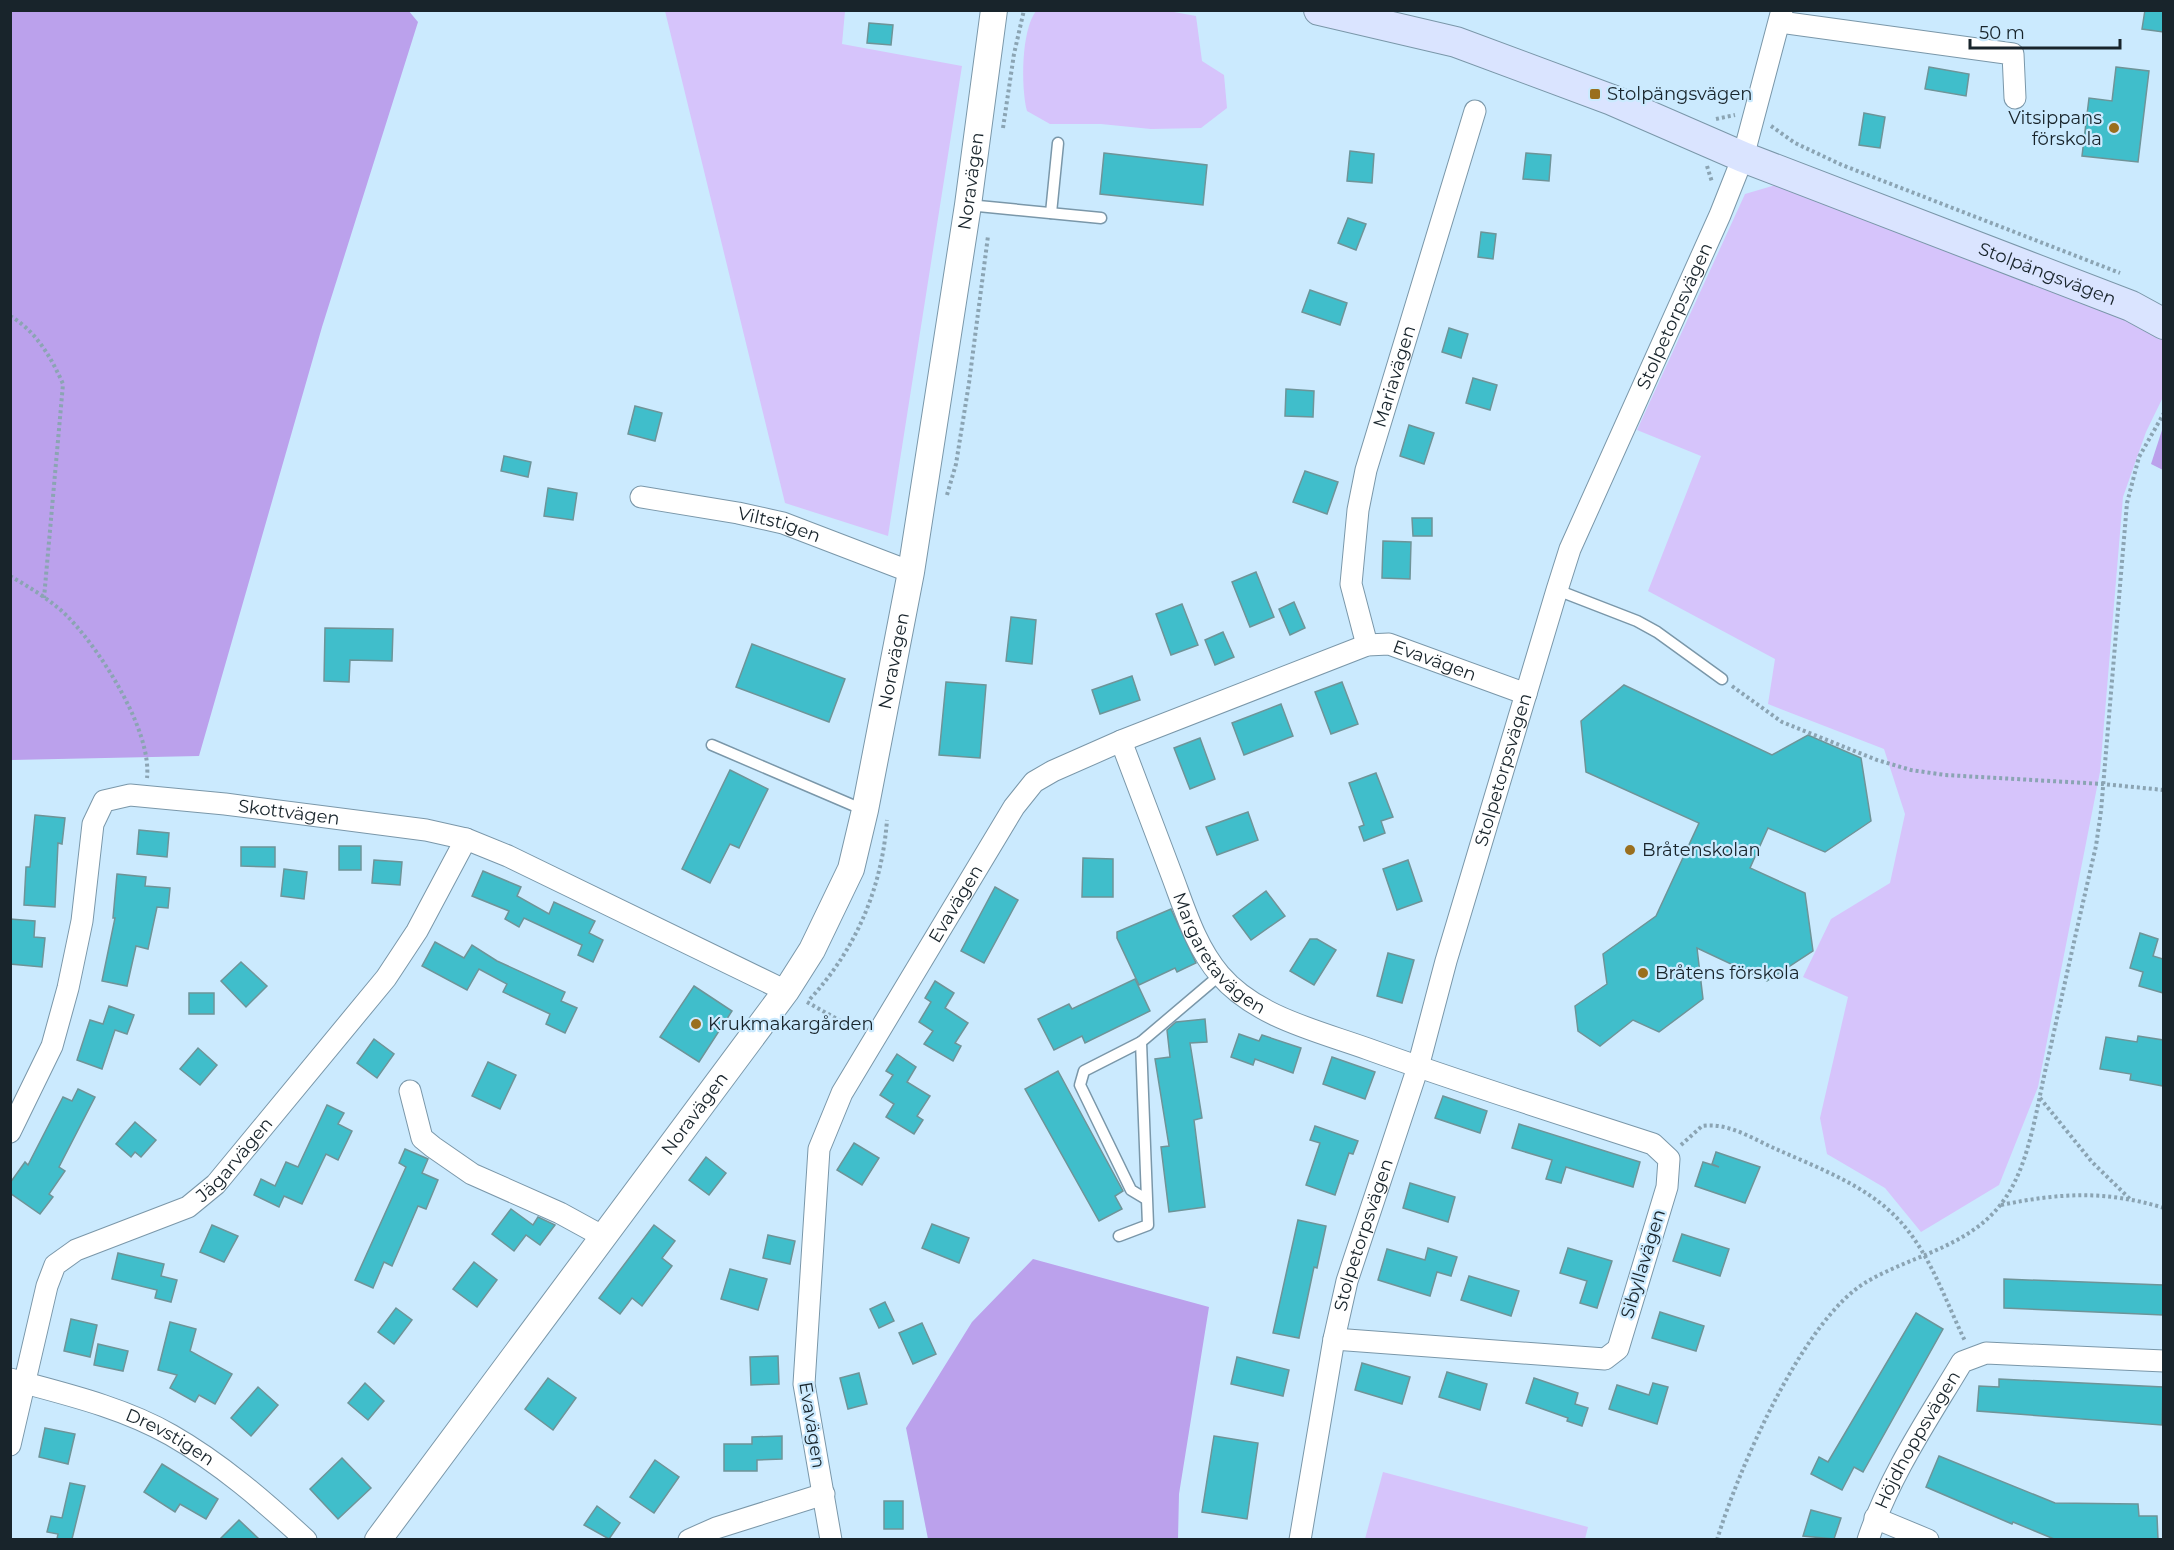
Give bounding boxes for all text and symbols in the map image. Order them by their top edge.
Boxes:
scale bar [1970,12,2120,50]
text: 50 m [1979,22,2025,44]
place label: Stolpängsvägen [1607,83,1752,105]
marker: Stolpängsvägen [1588,87,1602,101]
place label: Vitsippans förskola [2008,107,2102,150]
marker: Vitsippans förskola [2107,121,2121,135]
street label: Noravägen [953,131,989,231]
street label: Stolpängsvägen [1975,238,2119,310]
street label: Stolpetorpsvägen [1632,239,1717,393]
street label: Mariavägen [1369,323,1420,430]
street label: Viltstigen [736,502,824,547]
street label: Noravägen [874,611,914,711]
street label: Evavägen [1390,635,1479,686]
street label: Stolpetorpsvägen [1470,691,1537,849]
street label: Skottvägen [237,795,341,830]
place label: Bråtenskolan [1642,839,1761,861]
marker: Bråtenskolan [1623,843,1637,857]
street label: Evavägen [924,861,988,947]
street label: Margaretavägen [1168,889,1270,1019]
place label: Bråtens förskola [1655,962,1800,984]
marker: Bråtens förskola [1636,966,1650,980]
place label: Krukmakargården [708,1013,874,1035]
marker: Krukmakargården [689,1017,703,1031]
street label: Noravägen [657,1068,733,1160]
street label: Jägarvägen [191,1113,277,1207]
street label: Stolpetorpsvägen [1330,1156,1398,1313]
street label: Sibyllavägen [1616,1207,1670,1321]
street label: Höjdhoppsvägen [1870,1367,1965,1512]
street label: Evavägen [794,1380,830,1470]
street label: Drevstigen [122,1404,219,1471]

